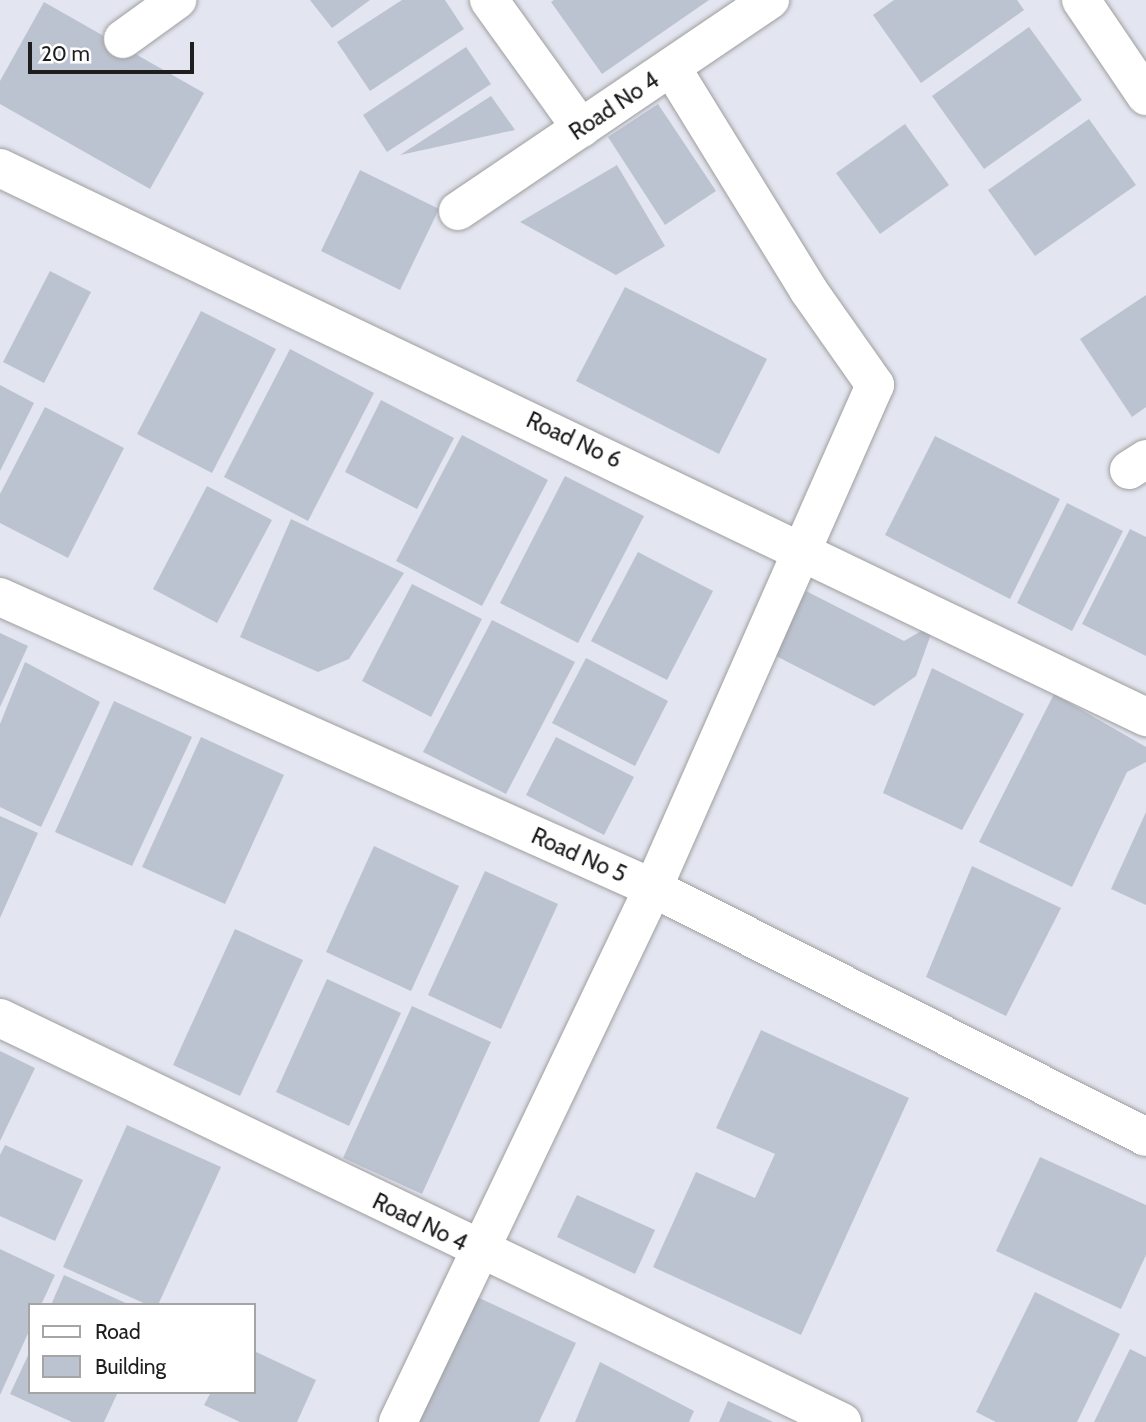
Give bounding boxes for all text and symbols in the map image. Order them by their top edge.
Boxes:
scale bar [32,28,198,72]
text: 20 m [41,41,90,66]
street label: Road No 4 [564,66,664,146]
street label: Road No 6 [522,406,626,474]
street label: Road No 5 [527,822,631,888]
street label: Road No 4 [368,1187,472,1257]
legend [28,1303,256,1394]
text: Road [95,1319,141,1344]
text: Building [95,1354,166,1379]

